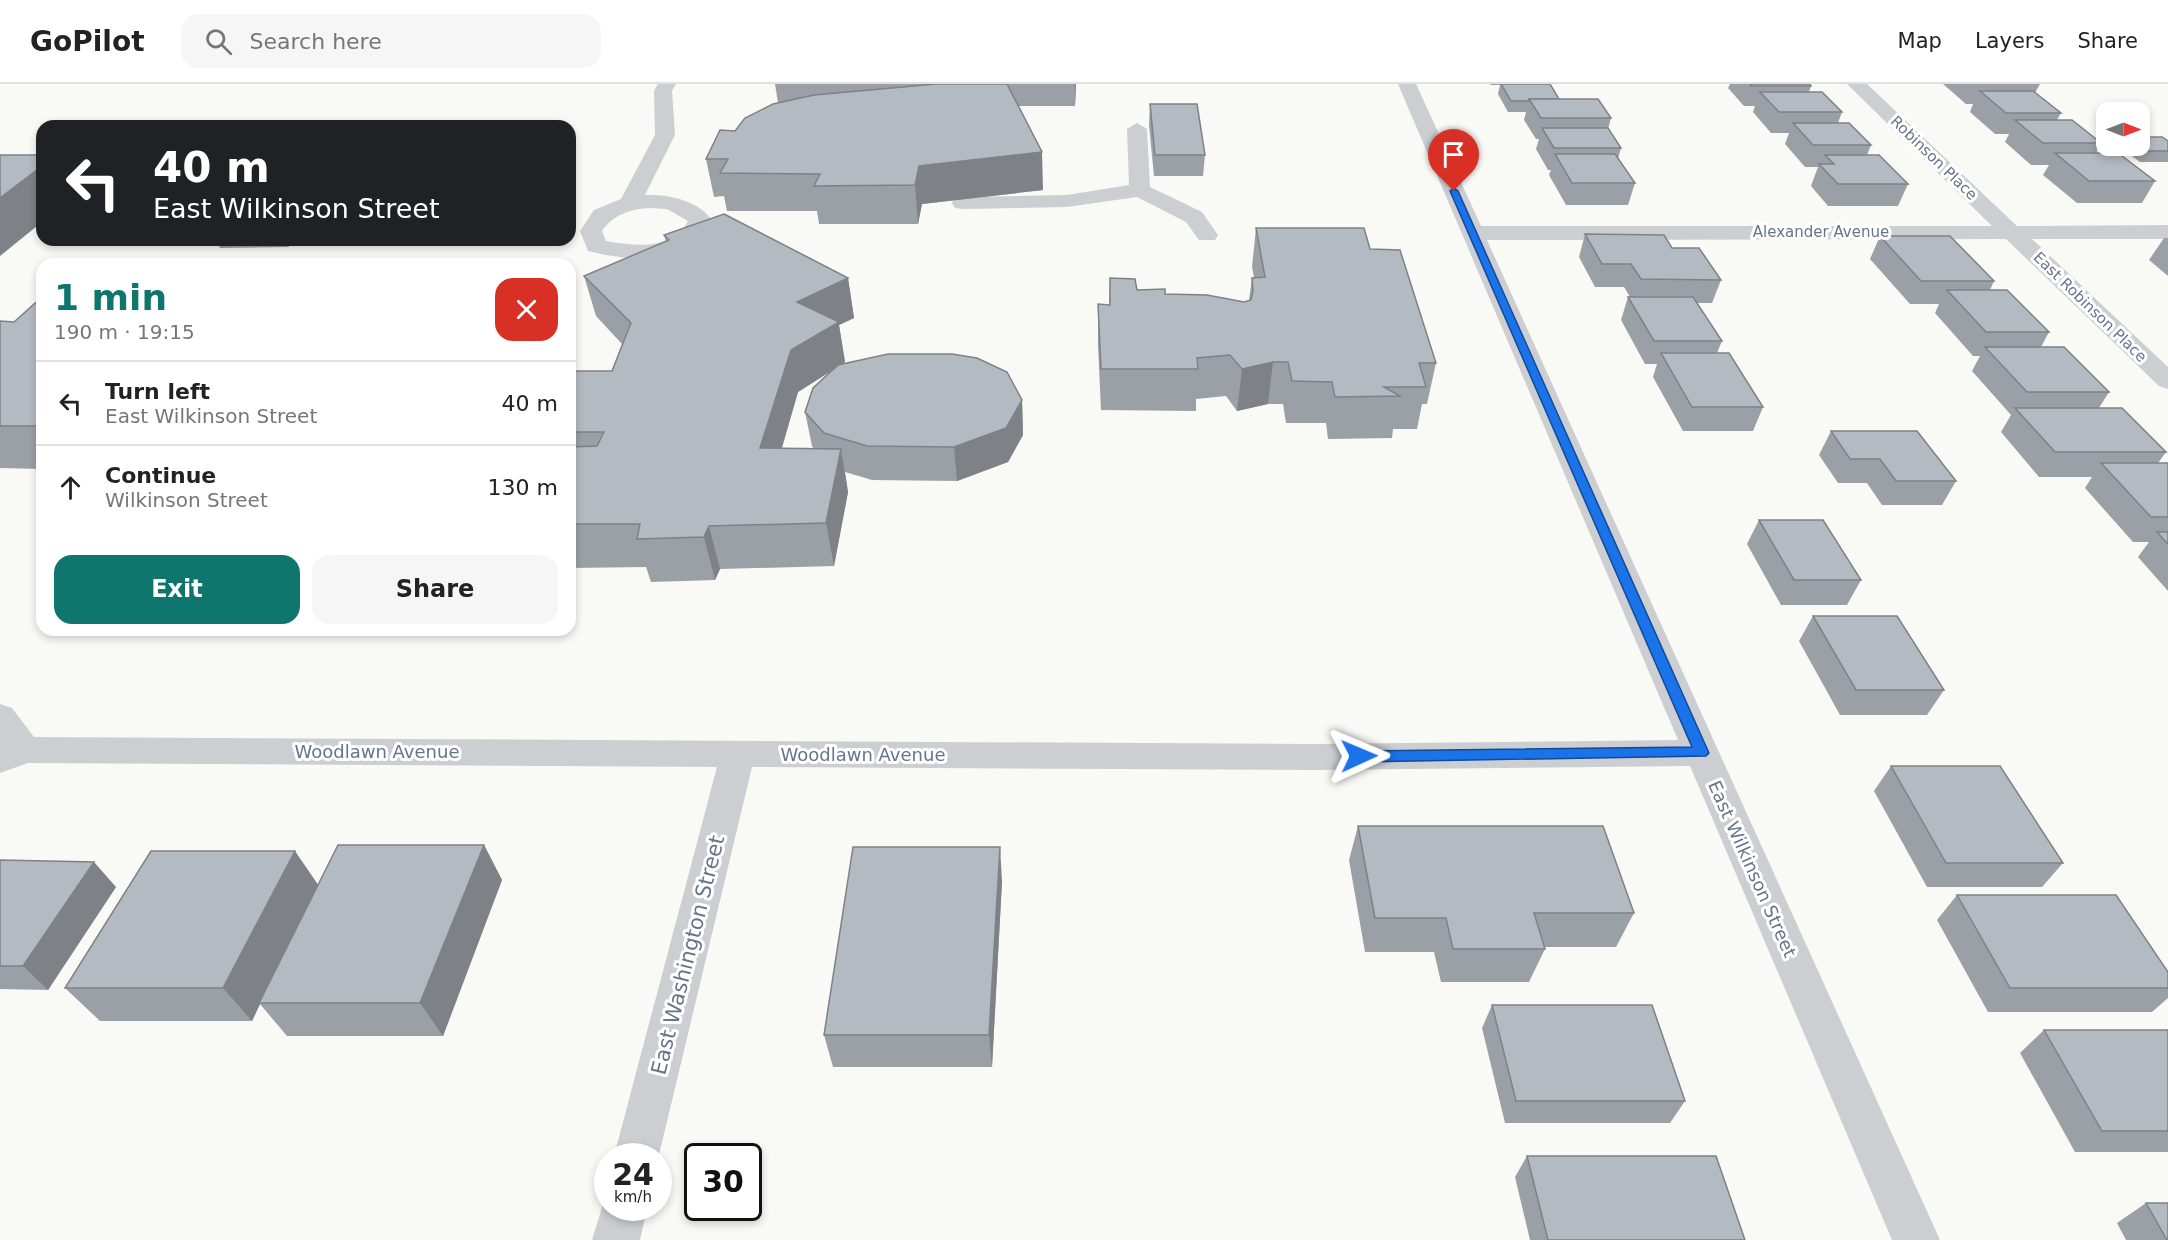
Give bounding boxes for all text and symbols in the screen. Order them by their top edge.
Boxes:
search box [181,14,601,68]
text: GoPilot [30,25,145,58]
icon: search [202,25,235,58]
text: Search here [250,29,382,54]
text: Map [1898,29,1942,53]
text: Layers [1975,29,2044,53]
text: Share [2077,29,2138,53]
north arrow [2096,102,2150,156]
map controls [2096,102,2150,156]
street label: Robinson Place [1887,112,1981,204]
pin [1428,129,1479,191]
icon: arrive [1437,138,1470,171]
text: 40 m [153,143,270,192]
icon: left [54,144,132,222]
text: East Wilkinson Street [153,193,440,224]
street label: Alexander Avenue [1753,223,1889,241]
street label: East Robinson Place [2030,248,2150,366]
text: 1 min [54,277,167,318]
button: close [495,278,558,341]
text: 190 m · 19:15 [54,320,195,344]
text: Turn left [105,379,210,404]
icon: left [54,387,87,420]
text: 40 m [502,391,558,416]
text: East Wilkinson Street [105,404,317,428]
text: Continue [105,463,216,488]
icon: ahead [54,471,87,504]
text: 130 m [488,475,558,500]
text: Wilkinson Street [105,488,268,512]
button: Exit [54,555,300,624]
button: Share [312,555,558,624]
position arrow [1327,724,1391,788]
street label: Woodlawn Avenue [295,741,459,762]
street label: Woodlawn Avenue [781,744,945,765]
street label: East Wilkinson Street [1704,777,1801,960]
street label: East Washington Street [647,833,729,1077]
speed limit sign: 30 [684,1143,762,1221]
text: 24 [612,1157,654,1192]
text: km/h [614,1188,652,1206]

